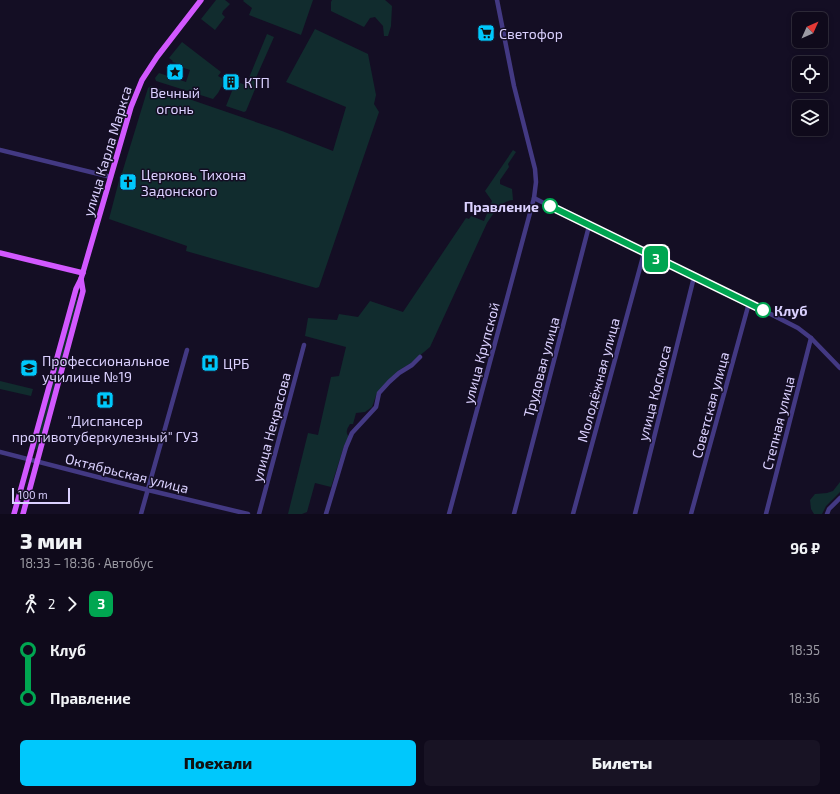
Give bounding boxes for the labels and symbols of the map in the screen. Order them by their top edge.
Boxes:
north arrow [792,12,828,48]
supermarket icon: Светофор [476,23,496,43]
place label: Светофор [499,25,563,42]
place icon: Вечный огонь [165,62,185,82]
building icon: КТП [221,72,241,92]
place label: КТП [244,74,270,91]
street label: улица Карла Маркса [79,84,135,218]
place label: Вечный огонь [150,84,200,117]
place label: Церковь Тихона Задонского [141,166,246,199]
church icon: Церковь Тихона Задонского [118,172,138,192]
place label: Правление [464,198,539,215]
marker: Правление [542,198,558,214]
line badge: 3 [643,246,669,272]
street label: улица Крупской [459,300,503,406]
marker: Клуб [755,302,771,318]
place label: Клуб [774,302,808,319]
street label: Трудовая улица [519,315,563,419]
street label: Молодёжная улица [573,316,623,444]
street label: улица Космоса [634,343,674,443]
street label: Советская улица [688,350,732,460]
place label: Профессиональное училище №19 [42,352,170,385]
hospital icon: ЦРБ [200,353,220,373]
place label: ЦРБ [223,355,249,372]
school or university icon: Профессиональное училище №19 [19,358,39,378]
street label: улица Некрасова [248,370,294,484]
street label: Степная улица [758,374,798,472]
hospital icon: "Диспансер противотуберкулезный" ГУЗ [95,390,115,410]
place label: "Диспансер противотуберкулезный" ГУЗ [12,412,198,445]
street label: Октябрьская улица [63,449,191,497]
scale bar [12,486,70,505]

